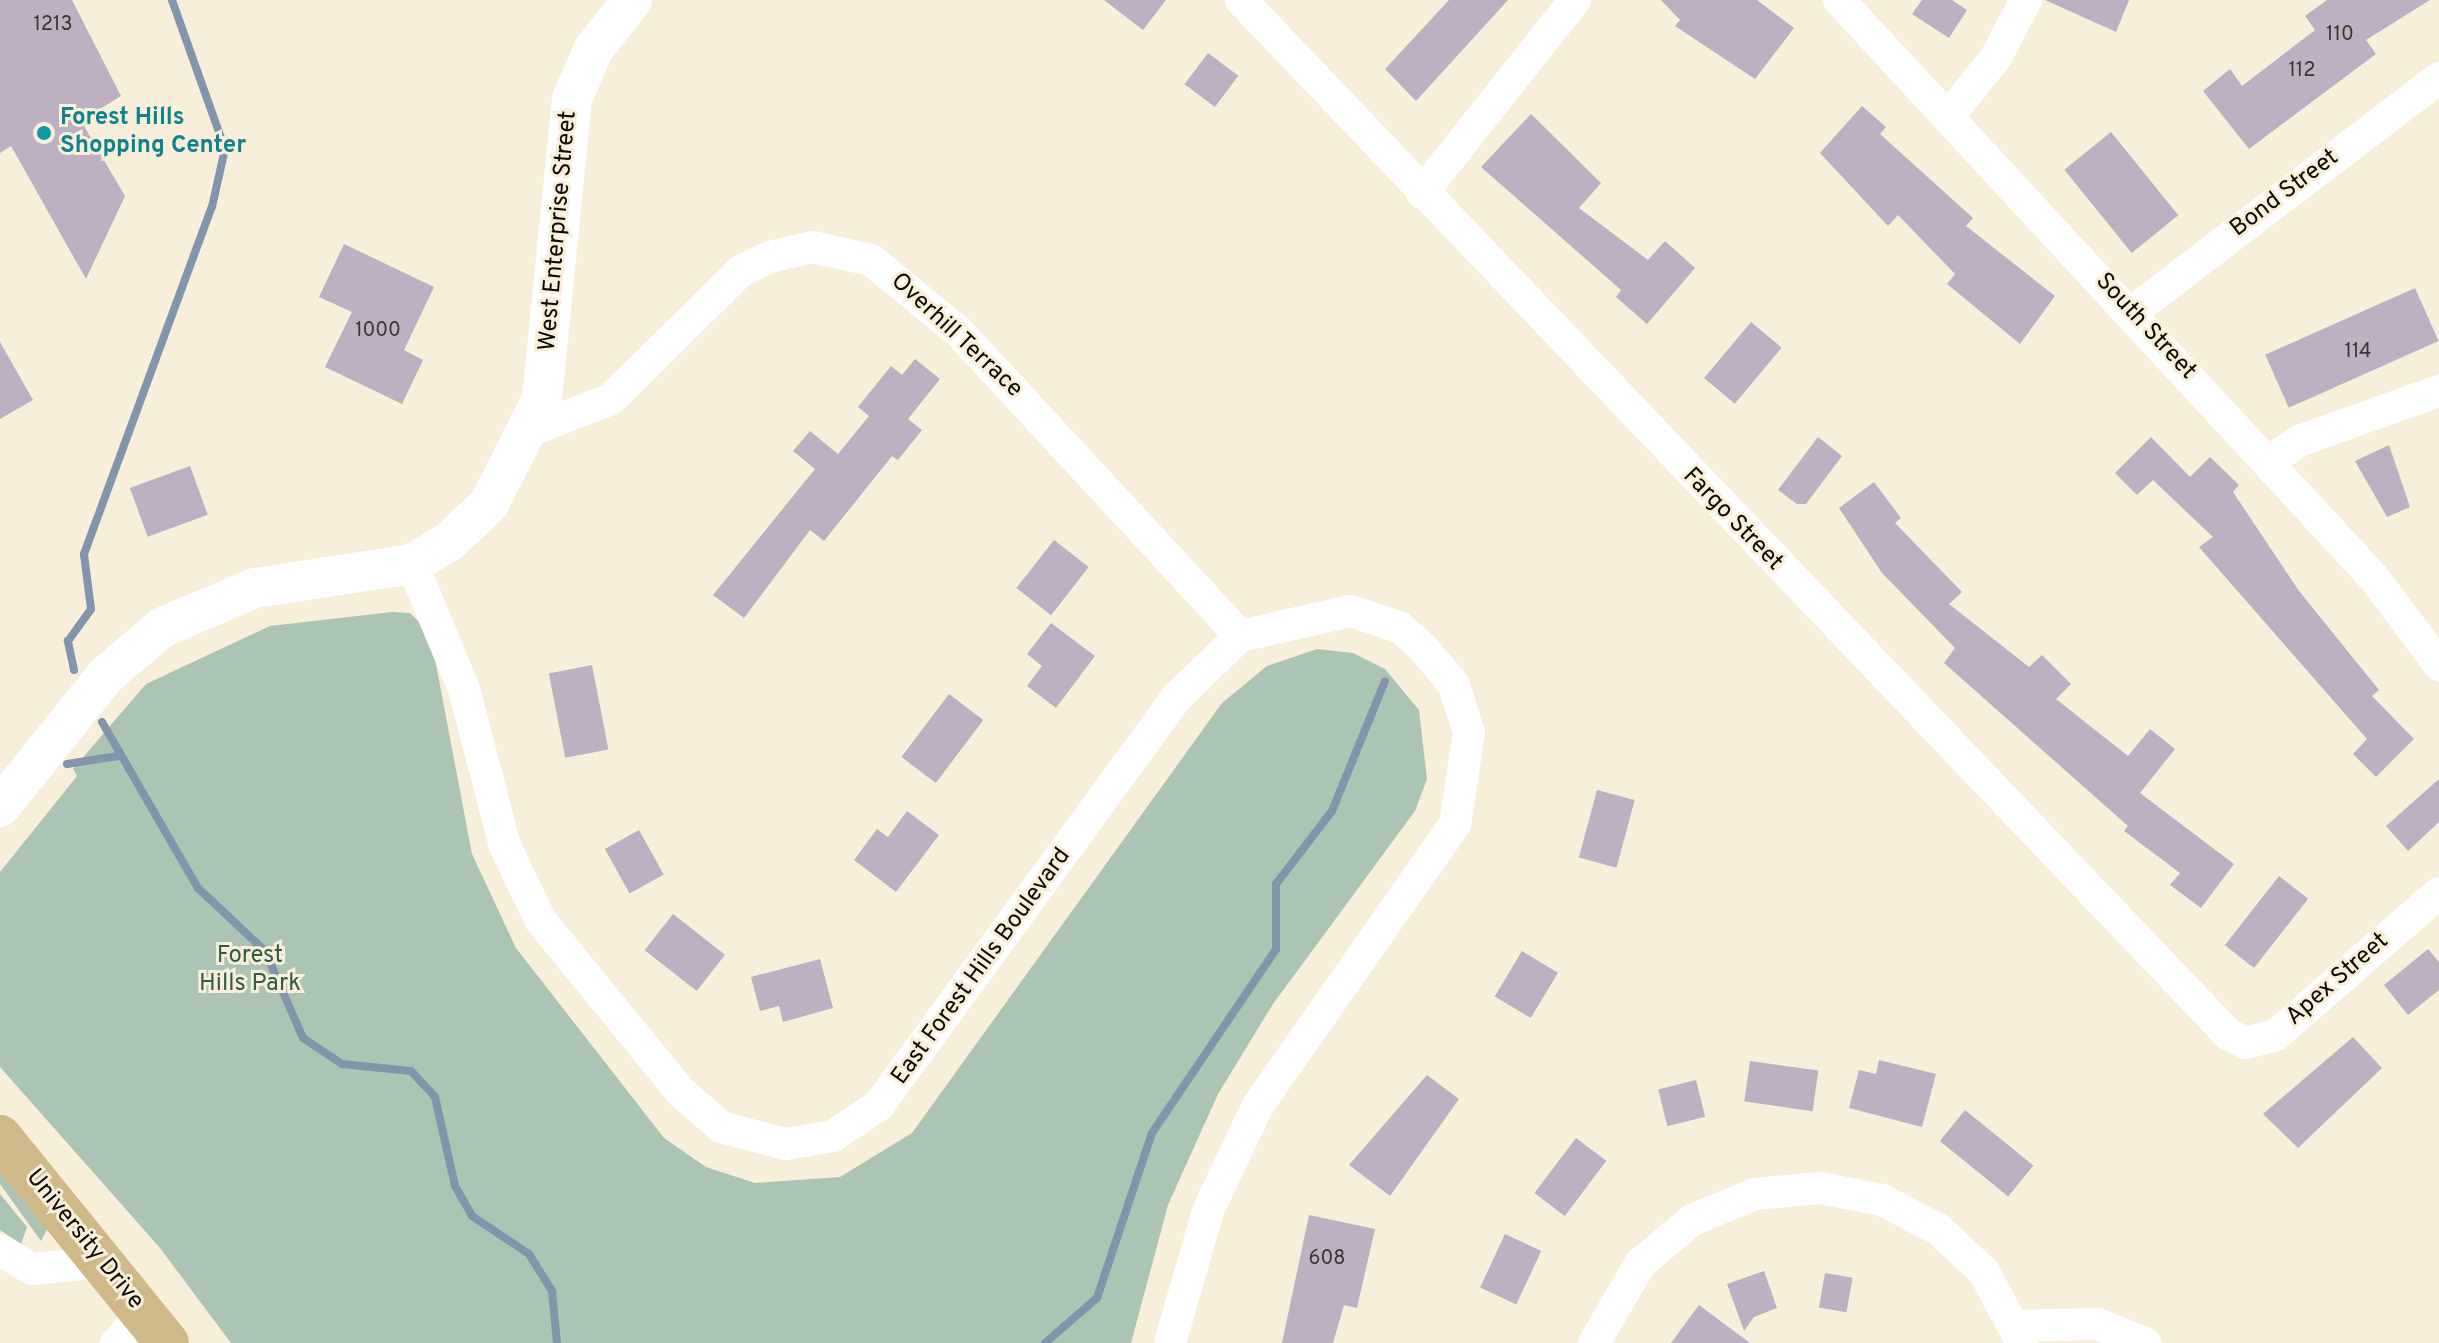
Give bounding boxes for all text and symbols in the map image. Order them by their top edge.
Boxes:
house number: 1213 [33,13,73,37]
house number: 110 [2326,23,2354,47]
house number: 112 [2288,59,2316,83]
place label: Forest Hills Shopping Center [60,105,246,161]
street label: West Enterprise Street [534,110,584,352]
marker: Forest Hills Shopping Center [35,124,53,142]
street label: Bond Street [2225,144,2345,244]
street label: Overhill Terrace [884,267,1028,405]
street label: South Street [2089,268,2201,386]
house number: 1000 [355,319,401,343]
house number: 114 [2345,340,2371,364]
street label: Fargo Street [1676,463,1788,577]
street label: East Forest Hills Boulevard [886,843,1078,1091]
street label: Apex Street [2281,928,2395,1032]
park label: Forest Hills Park [199,943,301,999]
street label: University Drive [19,1164,149,1316]
house number: 608 [1309,1247,1345,1271]

